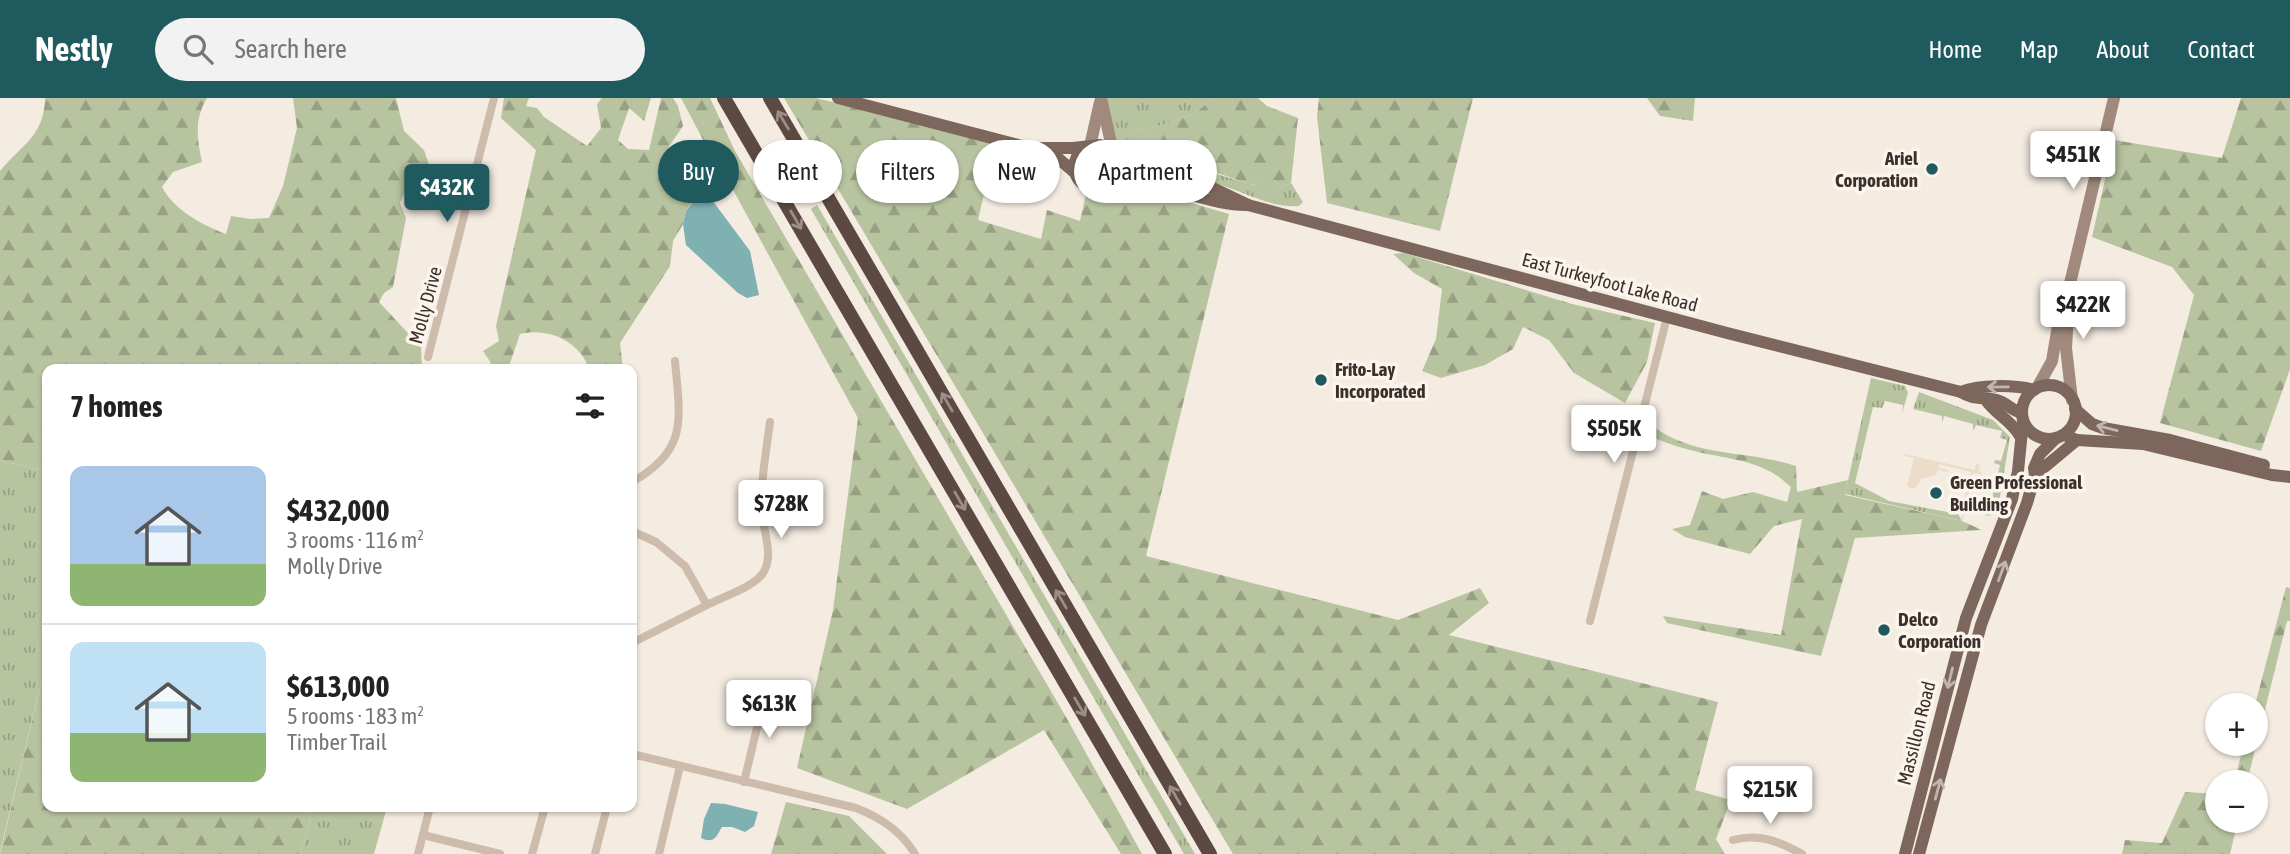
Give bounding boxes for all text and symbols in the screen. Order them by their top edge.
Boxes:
search box [155,18,645,81]
text: Nestly [35,30,113,68]
icon: search [179,30,217,68]
text: Search here [235,34,347,64]
text: Home [1928,36,1982,63]
text: Map [2020,36,2058,63]
text: About [2096,36,2149,63]
text: Contact [2187,36,2255,63]
one-way arrow [776,111,790,131]
pin: $451K [2024,132,2122,191]
chip: Buy [658,140,739,203]
chip: Rent [753,140,842,203]
chip: Filters [856,140,959,203]
chip: New [973,140,1060,203]
chip: Apartment [1074,140,1217,203]
text: $451K [2046,141,2100,167]
place label: Ariel Corporation [1835,147,1919,191]
marker: Ariel Corporation [1924,161,1940,177]
pin: $432K [398,164,496,224]
text: $432K [420,174,474,200]
one-way arrow [789,210,803,230]
street label: East Turkeyfoot Lake Road [1520,248,1700,316]
street label: Molly Drive [404,264,446,346]
pin: $422K [2034,282,2132,341]
text: $422K [2056,291,2110,317]
place label: Frito-Lay Incorporated [1335,358,1425,402]
marker: Frito-Lay Incorporated [1313,372,1329,388]
one-way arrow [1986,381,2009,394]
icon: filters [571,387,609,425]
text: 7 homes [70,389,163,423]
one-way arrow [940,392,954,412]
pin: $505K [1565,406,1663,465]
text: $505K [1587,415,1641,441]
one-way arrow [2096,421,2119,434]
place label: Green Professional Building [1950,471,2083,515]
pin: $728K [732,480,830,540]
marker: Green Professional Building [1928,485,1944,501]
text: $728K [754,490,808,516]
one-way arrow [953,491,967,511]
text: $432,000 [287,493,390,527]
icon: home [126,494,210,578]
text: 3 rooms · 116 m² [287,527,424,553]
text: Molly Drive [287,553,382,579]
one-way arrow [1997,560,2009,582]
one-way arrow [1054,589,1068,609]
place label: Delco Corporation [1898,608,1981,652]
marker: Delco Corporation [1876,622,1892,638]
one-way arrow [1943,666,1956,689]
text: $613,000 [287,669,390,703]
icon: home [126,670,210,754]
street label: Massillon Road [1892,679,1940,787]
pin: $613K [720,680,818,740]
text: $613K [742,690,796,716]
map controls [2205,693,2268,833]
button: + [2205,693,2268,756]
one-way arrow [1073,697,1087,717]
text: 5 rooms · 183 m² [287,703,424,729]
text: Timber Trail [287,729,387,755]
pin: $215K [1721,766,1819,826]
button: − [2205,770,2268,833]
text: $215K [1743,776,1797,802]
one-way arrow [1932,778,1945,800]
one-way arrow [1168,785,1182,805]

